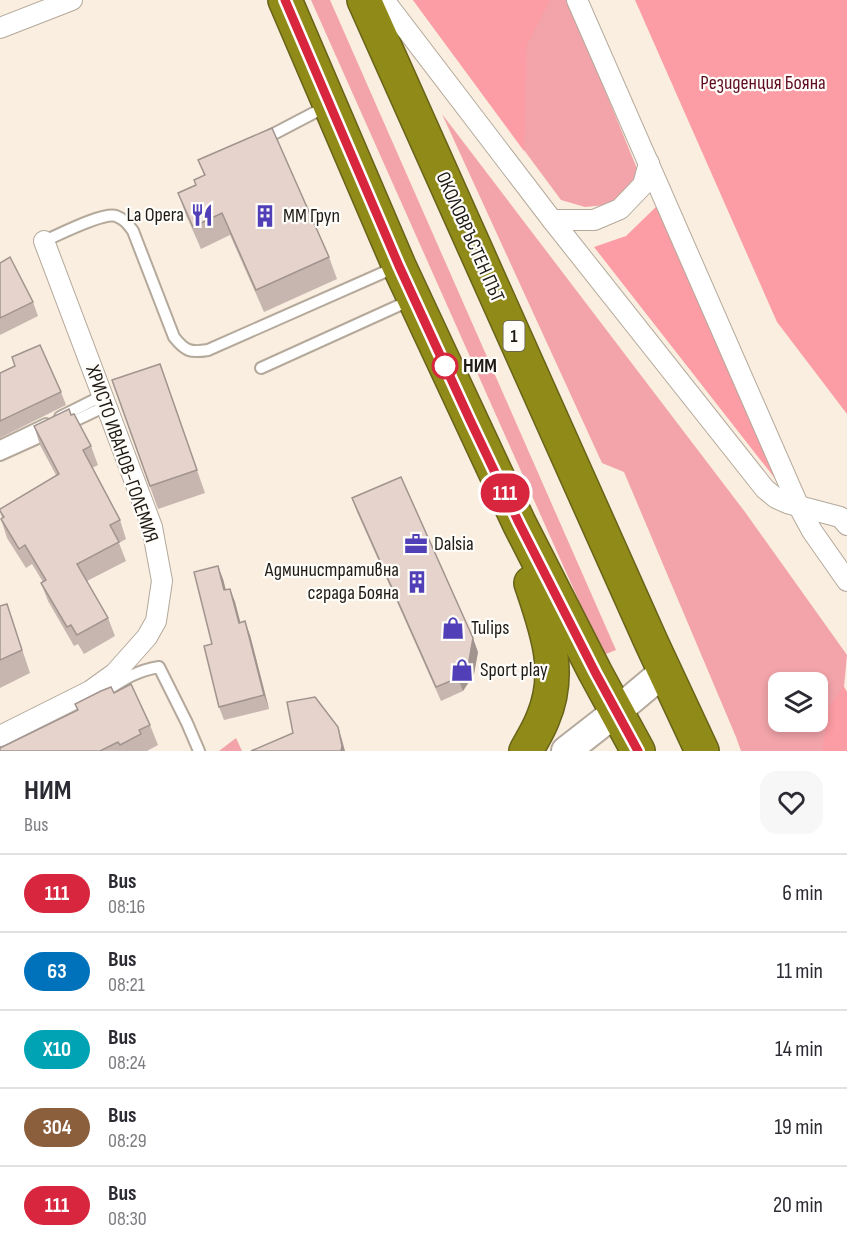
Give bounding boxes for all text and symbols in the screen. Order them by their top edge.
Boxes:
park label: Резиденция Бояна [700,71,826,95]
street label: ОКОЛОВРЪСТЕН ПЪТ [431,168,509,306]
restaurant icon: La Opera [189,202,215,228]
place label: La Opera [126,203,184,227]
building icon: ММ Груп [252,203,278,229]
place label: ММ Груп [283,204,340,228]
road number: 1 [504,321,524,351]
marker: НИМ [432,353,458,379]
place label: НИМ [463,354,497,378]
street label: ХРИСТО ИВАНОВ-ГОЛЕМИЯ [80,361,164,546]
line badge: 111 [470,474,540,512]
text: 111 [493,481,517,506]
office icon: Dalsia [403,531,429,557]
place label: Dalsia [434,532,474,556]
place label: Административна сграда Бояна [264,558,399,605]
building icon: Административна сграда Бояна [404,569,430,595]
shop icon: Tulips [440,615,466,641]
place label: Tulips [471,616,509,640]
shop icon: Sport play [449,657,475,683]
place label: Sport play [480,658,548,682]
map controls [768,672,828,732]
button: layers [768,672,828,732]
button: heart [760,771,823,834]
text: НИМ [24,774,72,807]
text: Bus [24,813,48,837]
text: Bus [108,868,137,895]
text: 6 min [782,880,823,907]
text: 111 [45,881,69,906]
text: 08:16 [108,895,145,919]
text: Bus [108,946,137,973]
text: 11 min [776,958,823,985]
text: 63 [47,959,67,984]
text: 08:21 [108,973,145,997]
text: Bus [108,1024,137,1051]
text: 14 min [775,1036,823,1063]
text: Х10 [43,1037,71,1062]
text: 08:24 [108,1051,146,1075]
text: Bus [108,1102,137,1129]
text: 19 min [774,1114,823,1141]
text: 304 [42,1115,72,1140]
text: 08:29 [108,1129,147,1153]
text: Bus [108,1180,137,1207]
text: 20 min [773,1192,823,1219]
text: 111 [45,1193,69,1218]
text: 08:30 [108,1207,147,1231]

